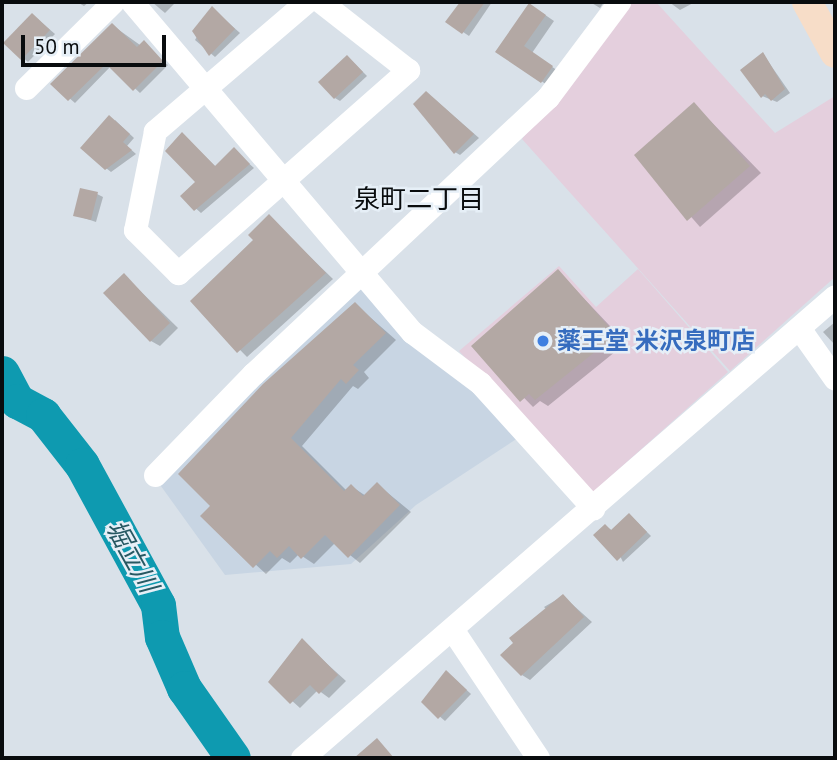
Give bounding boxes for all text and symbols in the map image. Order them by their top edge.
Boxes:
scale bar [24,21,170,65]
text: 50 m [34,33,80,60]
district label: 泉町二丁目 [354,183,484,215]
place label: 薬王堂 米沢泉町店 [557,327,755,355]
marker: 薬王堂 米沢泉町店 [535,333,551,349]
water label: 堀立川 [99,514,165,598]

